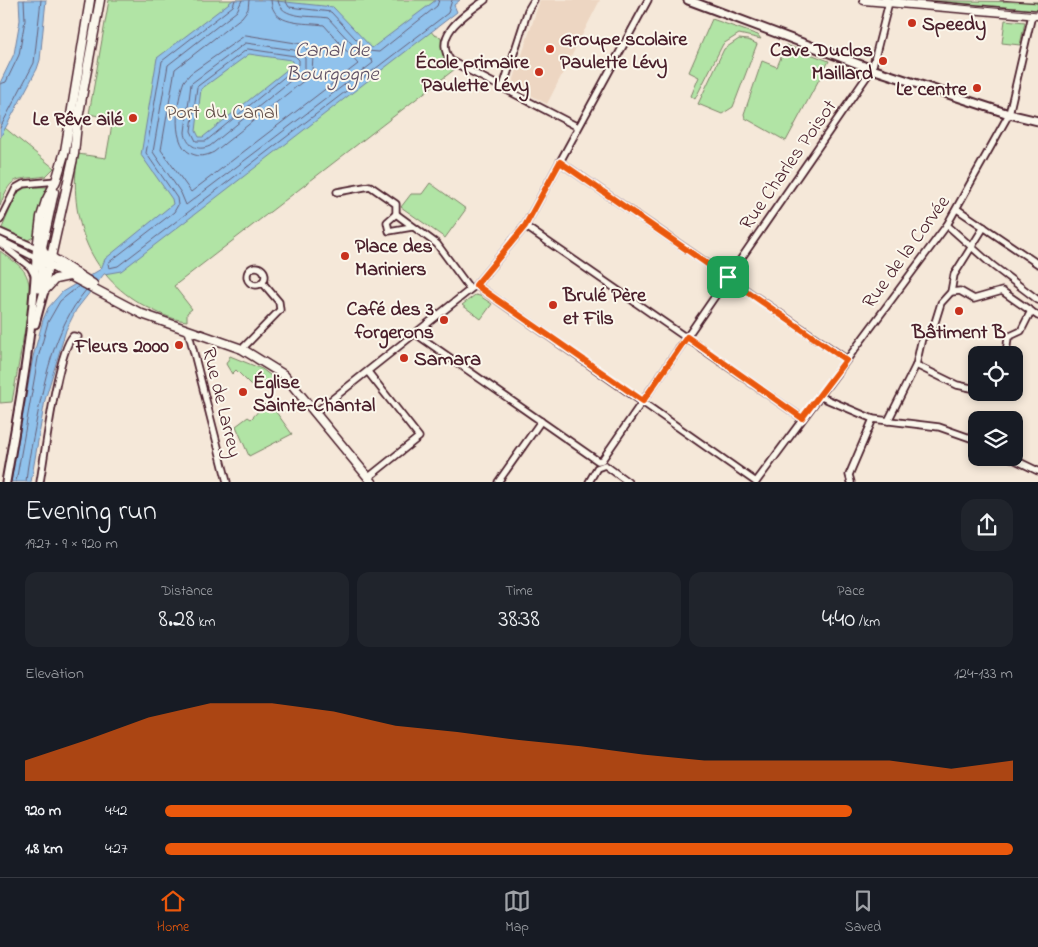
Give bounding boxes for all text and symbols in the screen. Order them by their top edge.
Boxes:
place label: Speedy [922,11,986,41]
marker: Speedy [906,17,918,29]
place label: Groupe scolaire Paulette Lévy [560,26,688,79]
water label: Canal de Bourgogne [285,36,380,91]
place label: Cave Duclos Maillard [770,37,874,89]
marker: Groupe scolaire Paulette Lévy [544,43,556,55]
place label: École primaire Paulette Lévy [415,49,530,102]
marker: Cave Duclos Maillard [877,55,889,67]
marker: École primaire Paulette Lévy [533,66,545,78]
place label: Le centre [896,76,968,105]
marker: Le centre [971,82,983,94]
street label: Rue Charles Poisot [733,94,845,236]
park label: Port du Canal [166,99,278,128]
place label: Le Rêve ailé [33,106,124,135]
marker: Le Rêve ailé [127,112,139,124]
street label: Rue de la Corvée [856,190,958,315]
place label: Place des Mariniers [355,233,433,285]
marker: Place des Mariniers [339,250,351,262]
pin [707,256,749,298]
icon: arrive [714,263,742,291]
place label: Brulé Père et Fils [562,282,647,334]
place label: Café des 3 forgerons [347,296,434,349]
marker: Brulé Père et Fils [547,299,559,311]
marker: Bâtiment B [953,305,965,317]
marker: Café des 3 forgerons [438,314,450,326]
place label: Bâtiment B [911,319,1007,348]
place label: Fleurs 2000 [74,333,169,362]
marker: Fleurs 2000 [173,339,185,351]
street label: Rue de Larrey [193,345,248,461]
place label: Samara [414,346,481,375]
map controls [968,346,1023,466]
button: locate [968,346,1023,401]
marker: Samara [398,352,410,364]
place label: Église Sainte-Chantal [253,369,375,421]
marker: Église Sainte-Chantal [237,386,249,398]
button: layers [968,411,1023,466]
text: Evening run [25,492,157,533]
button: share [961,499,1013,551]
text: 19:27 · 9 × 920 m [25,532,118,556]
text: Distance [161,581,213,602]
text: Time [505,581,533,602]
text: Pace [837,581,865,602]
text: 8.28 [159,602,195,638]
text: 38:38 [498,602,540,638]
text: 4:40 [822,602,855,638]
text: km [195,612,215,633]
text: /km [855,612,880,633]
text: Elevation [25,662,84,686]
text: 124–133 m [954,662,1013,686]
text: 920 m [25,799,61,823]
text: 4:42 [105,799,128,823]
text: 1.8 km [25,837,63,861]
text: 4:27 [105,837,128,861]
tab: Home [157,887,189,938]
tab: Map [503,887,531,938]
tab: Saved [845,887,881,938]

